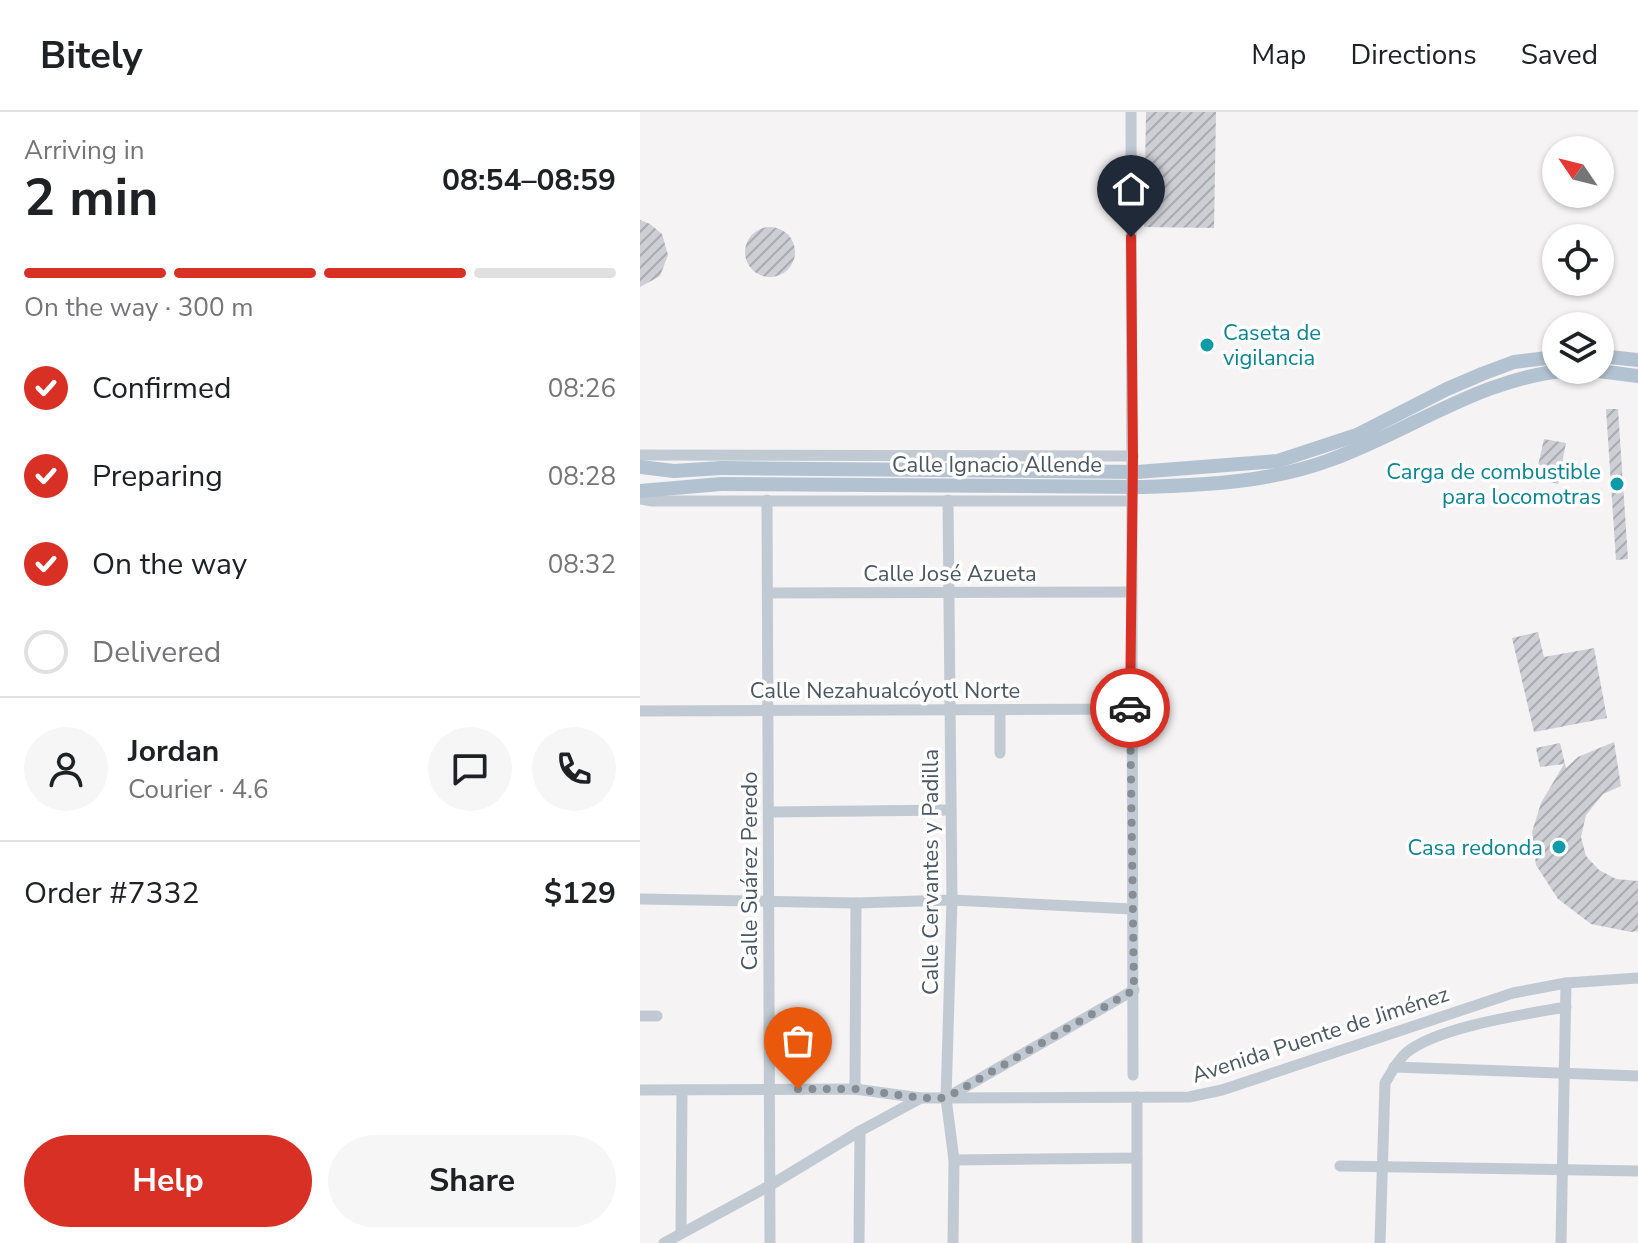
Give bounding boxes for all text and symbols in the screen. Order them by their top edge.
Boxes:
text: Bitely [40,30,142,81]
text: Map [1251,36,1306,74]
text: Directions [1350,36,1477,74]
text: Saved [1521,36,1598,74]
text: Arriving in [24,133,145,168]
north arrow [1542,136,1614,208]
map controls [1542,136,1614,384]
pin [1097,155,1165,237]
text: 08:54–08:59 [442,160,616,201]
text: 2 min [24,162,159,233]
icon: home [1109,167,1153,211]
button: locate [1542,224,1614,296]
text: On the way · 300 m [24,290,253,325]
button: layers [1542,312,1614,384]
place label: Caseta de vigilancia [1223,318,1321,373]
marker: Caseta de vigilancia [1198,336,1216,354]
icon: check [24,366,68,410]
text: Confirmed [92,368,232,409]
text: 08:26 [548,371,616,406]
street label: Calle Ignacio Allende [892,450,1102,480]
icon: check [24,454,68,498]
text: Preparing [92,456,223,497]
place label: Carga de combustible para locomotras [1386,457,1601,512]
text: 08:28 [548,459,616,494]
marker: Carga de combustible para locomotras [1608,475,1626,493]
icon: check [24,542,68,586]
text: On the way [92,544,247,585]
text: 08:32 [548,547,616,582]
street label: Calle José Azueta [863,559,1037,589]
text: Delivered [92,632,221,673]
courier [1090,668,1170,748]
street label: Calle Nezahualcóyotl Norte [750,676,1020,706]
icon: car [1108,686,1152,730]
button: person [24,727,108,811]
button: chat [428,727,512,811]
button: phone [532,727,616,811]
text: Jordan [128,731,219,772]
street label: Calle Cervantes y Padilla [916,749,946,995]
text: Courier · 4.6 [128,772,269,807]
street label: Calle Suárez Peredo [735,772,765,970]
place label: Casa redonda [1408,833,1543,863]
marker: Casa redonda [1550,838,1568,856]
text: Order #7332 [24,873,199,914]
text: $129 [544,873,616,914]
street label: Avenida Puente de Jiménez [1188,979,1453,1091]
pin [764,1007,832,1089]
icon: bag [776,1019,820,1063]
button: Help [24,1135,312,1227]
button: Share [328,1135,616,1227]

